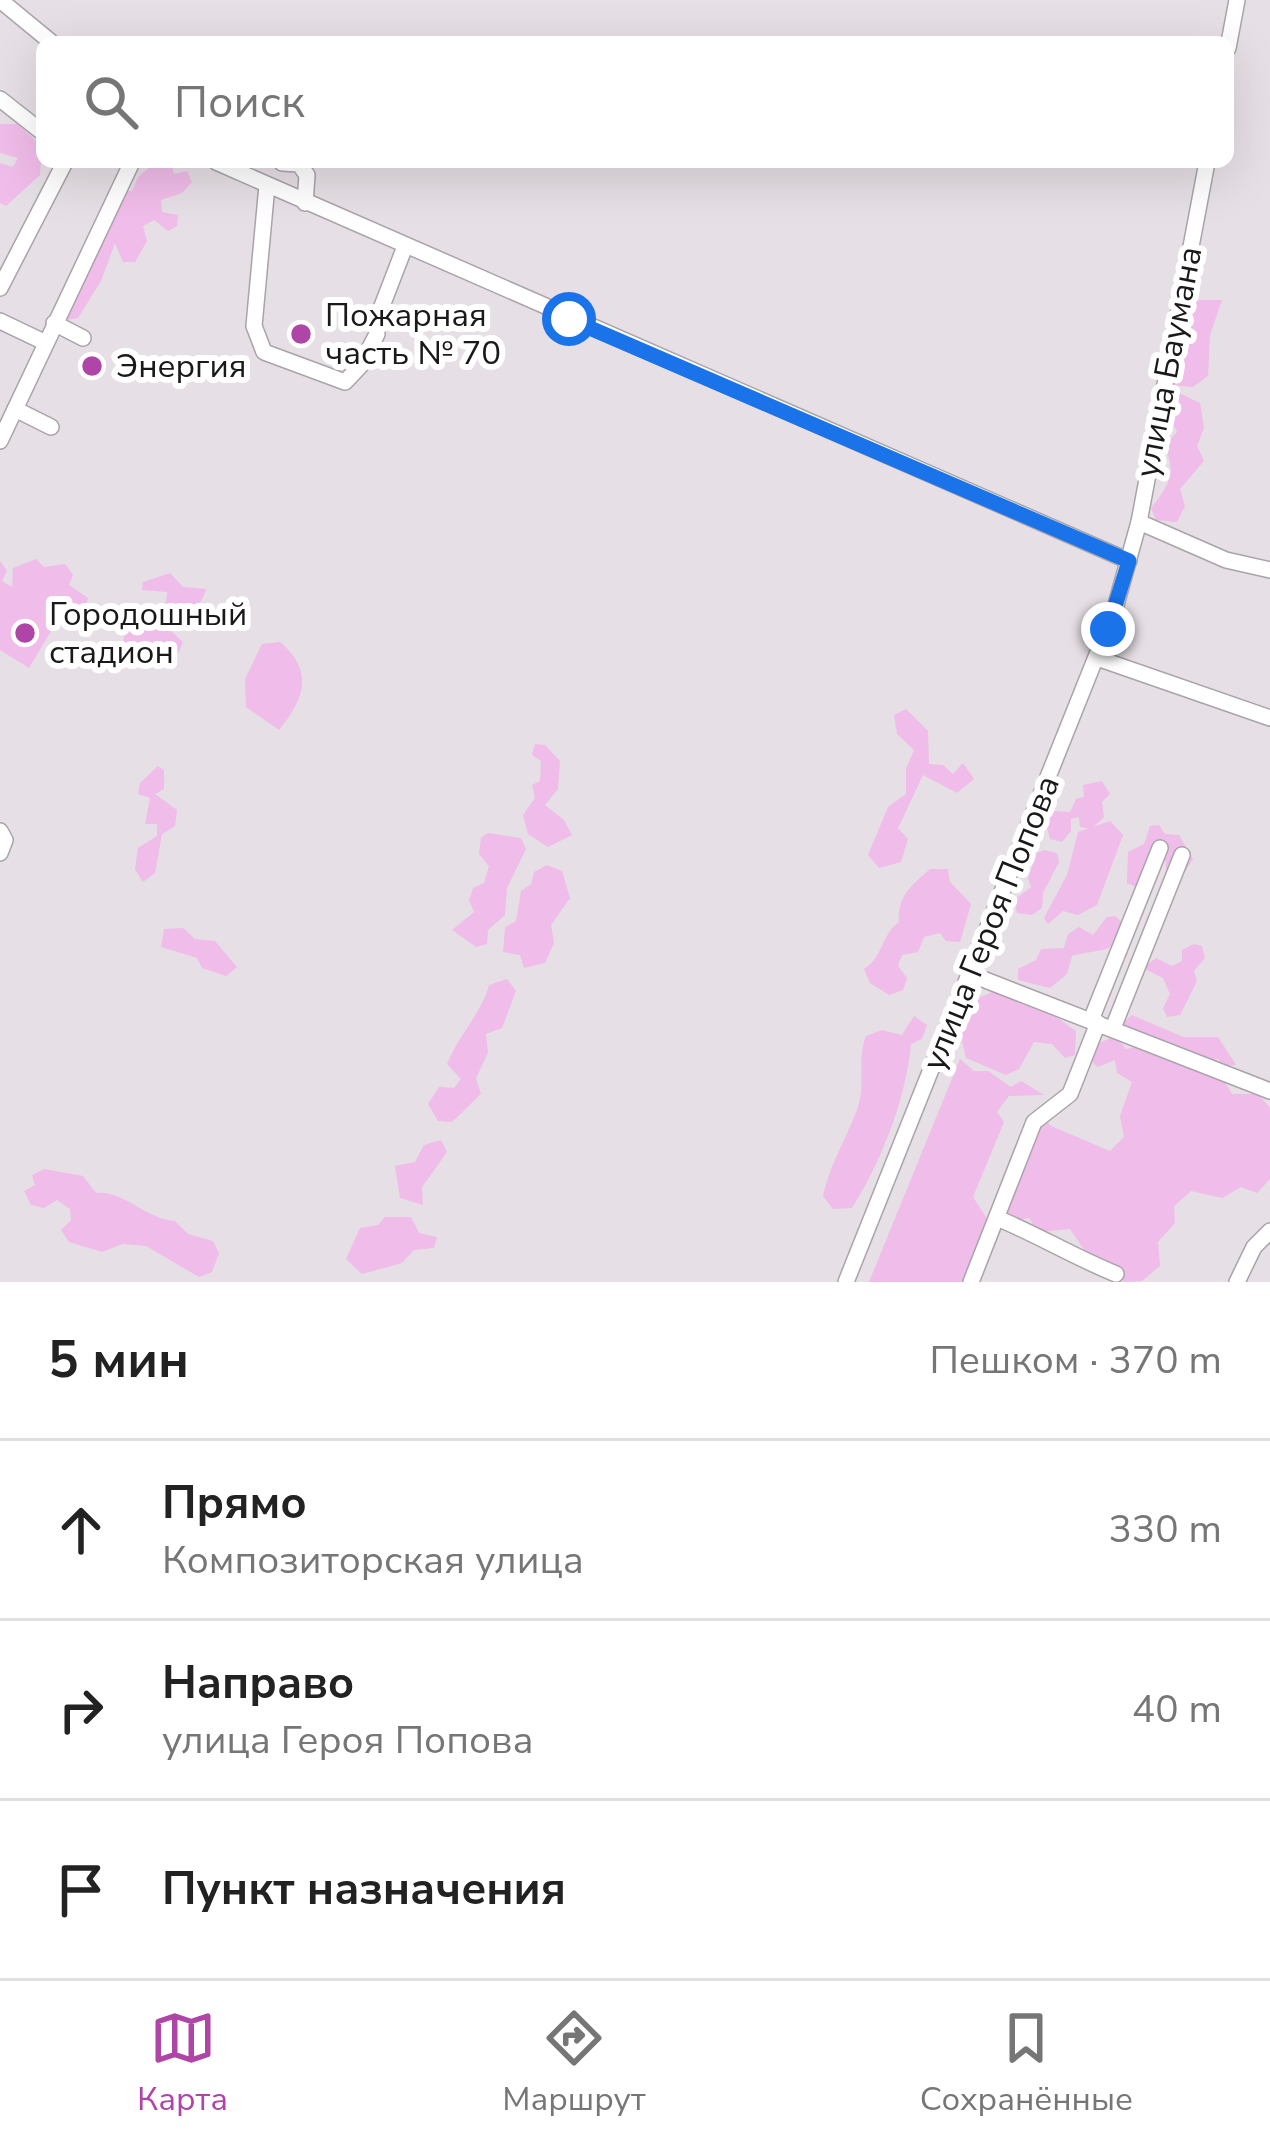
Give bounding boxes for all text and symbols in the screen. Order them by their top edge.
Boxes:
search box [36,36,1234,168]
icon: search [78,69,144,135]
text: Поиск [174,72,305,133]
street label: улица Баумана [1125,243,1213,481]
route start [542,292,596,346]
place label: Пожарная часть № 70 [325,293,501,376]
marker: Пожарная часть № 70 [288,321,314,347]
place label: Энергия [116,344,246,389]
marker: Энергия [79,353,105,379]
place label: Городошный стадион [49,592,247,675]
route end [1081,602,1135,656]
marker: Городошный стадион [12,620,38,646]
street label: улица Героя Попова [911,769,1071,1077]
text: 5 мин [48,1325,189,1395]
text: Пешком · 370 m [929,1334,1222,1387]
text: Прямо [162,1473,307,1534]
icon: ahead [48,1497,114,1563]
text: 330 m [1108,1503,1222,1556]
text: Композиторская улица [162,1534,584,1587]
text: Направо [162,1653,354,1714]
icon: right [48,1677,114,1743]
text: 40 m [1132,1683,1222,1736]
text: улица Героя Попова [162,1714,533,1767]
icon: arrive [48,1857,114,1923]
text: Пункт назначения [162,1859,566,1920]
tab: Карта [137,2005,228,2122]
tab: Маршрут [502,2005,646,2122]
tab: Сохранённые [920,2005,1133,2122]

